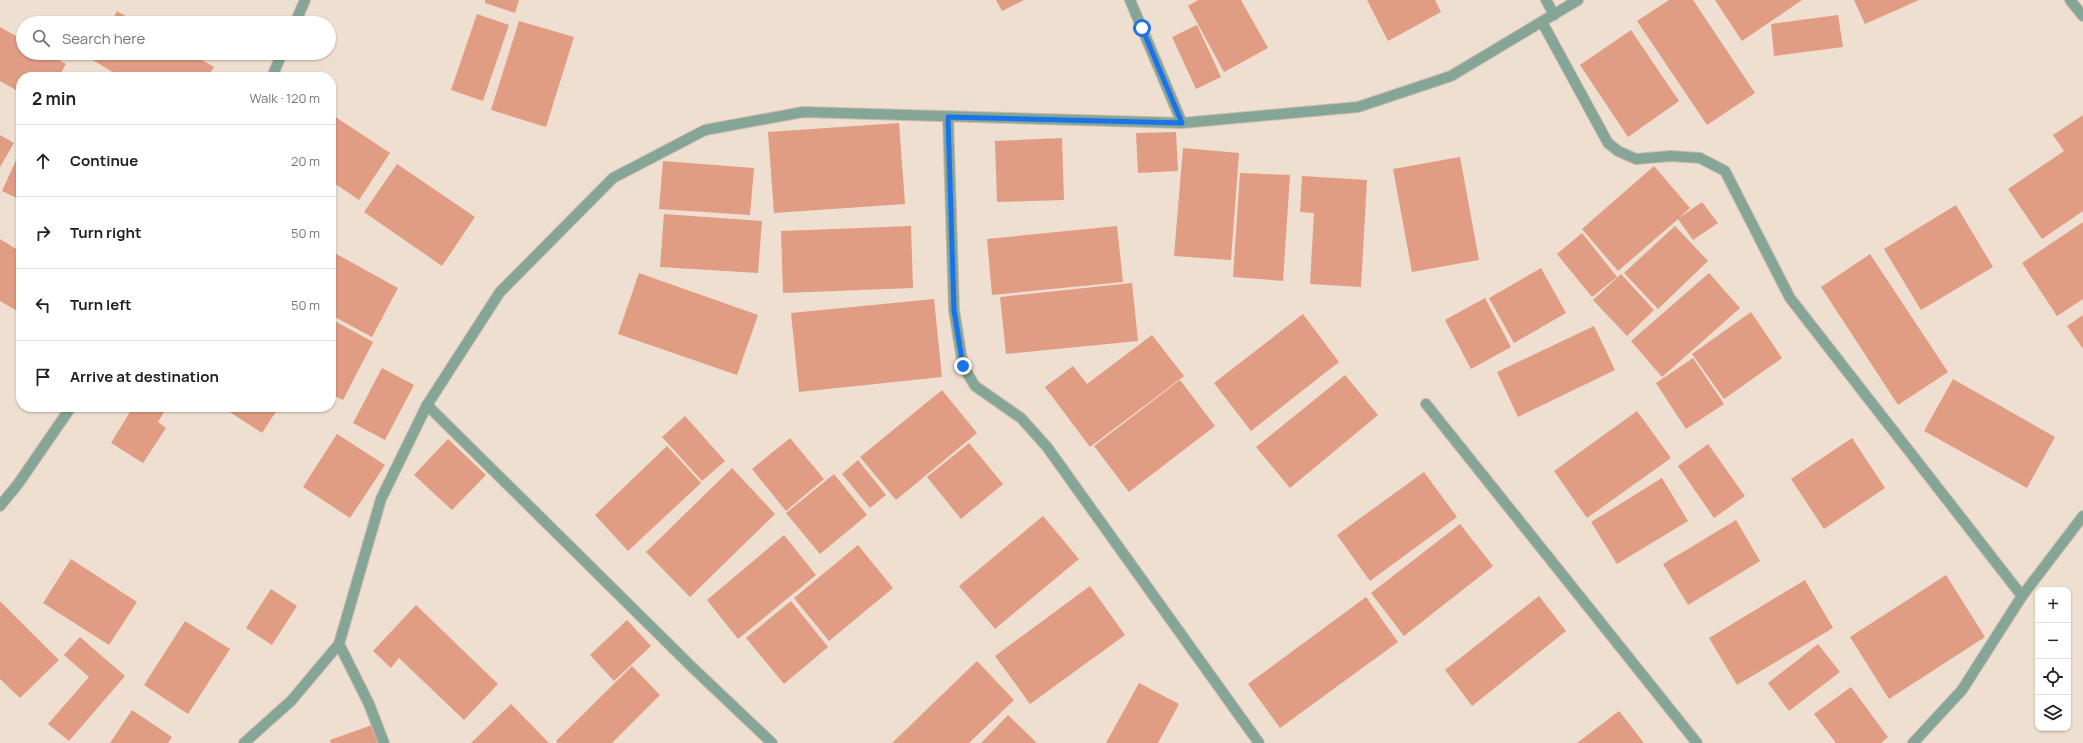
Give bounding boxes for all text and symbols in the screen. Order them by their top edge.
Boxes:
search box [16,16,336,60]
route start [1133,19,1151,37]
icon: search [30,27,52,49]
text: Search here [62,28,145,49]
text: 2 min [32,87,76,110]
text: Walk · 120 m [250,89,320,107]
icon: ahead [32,150,54,172]
text: Continue [70,150,138,171]
text: 20 m [291,152,320,170]
icon: right [32,222,54,244]
text: Turn right [70,222,141,243]
text: 50 m [291,224,320,242]
icon: left [32,294,54,316]
text: Turn left [70,294,132,315]
text: 50 m [291,296,320,314]
route end [954,357,972,375]
icon: arrive [32,366,54,388]
text: Arrive at destination [70,366,219,387]
map controls [2035,587,2071,731]
button: + [2035,587,2071,623]
button: − [2035,623,2071,659]
button: locate [2035,659,2071,695]
button: layers [2035,695,2071,731]

